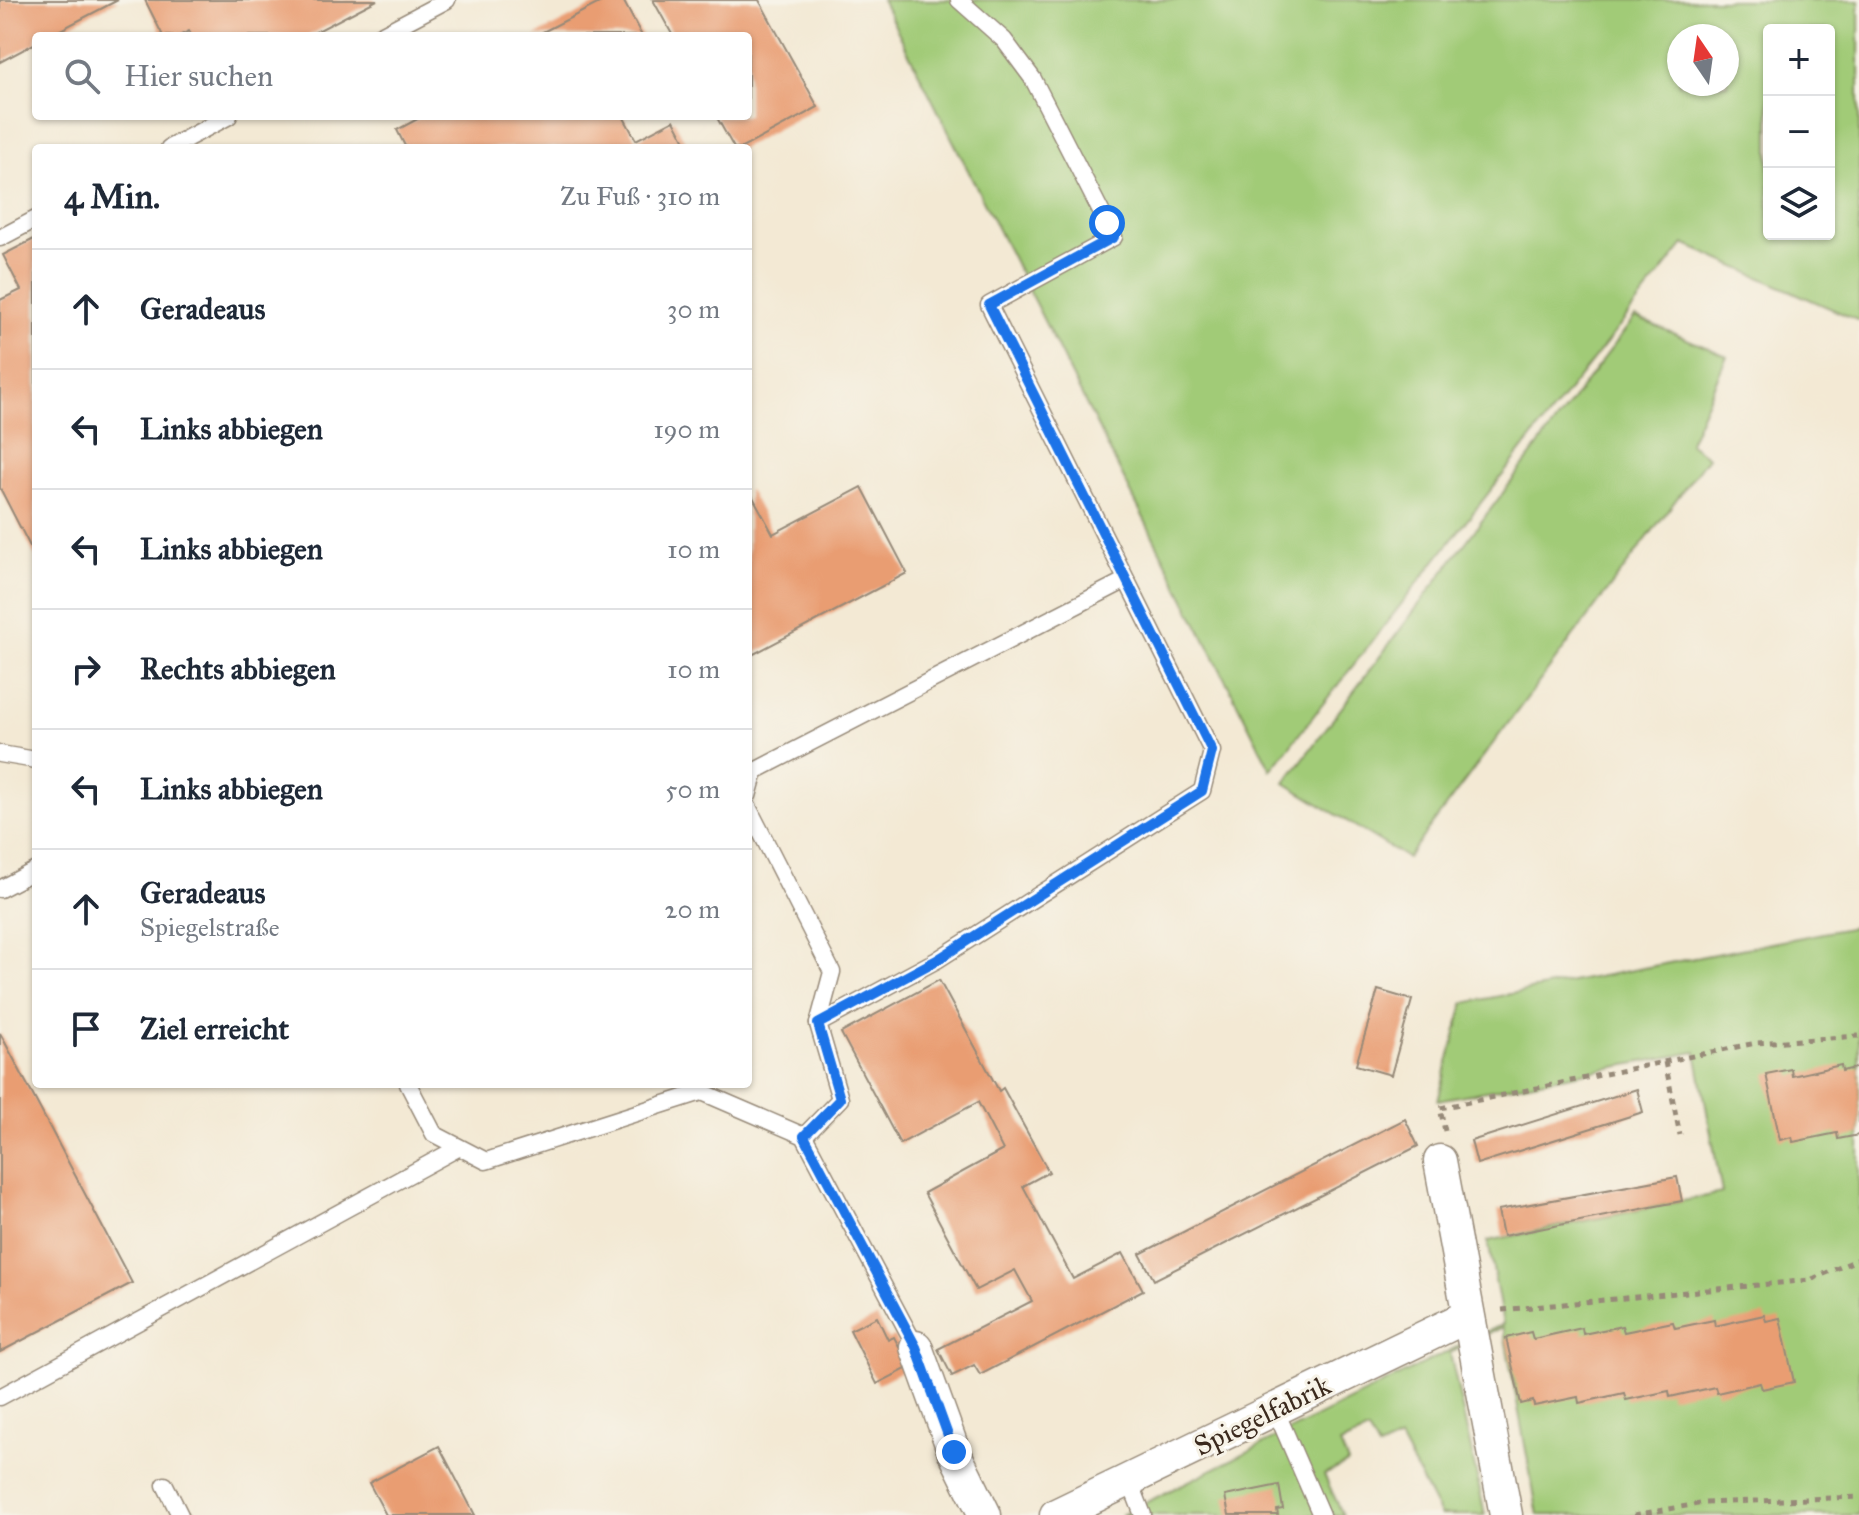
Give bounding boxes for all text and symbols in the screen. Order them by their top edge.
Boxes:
north arrow [1667,24,1739,96]
map controls [1763,24,1835,240]
button: + [1763,24,1835,96]
search box [32,32,752,120]
icon: search [60,54,104,98]
text: Hier suchen [124,58,273,94]
button: − [1763,96,1835,168]
button: layers [1763,168,1835,240]
text: 4 Min. [64,176,160,217]
text: Zu Fuß · 310 m [560,180,720,212]
route start [1089,205,1125,241]
icon: ahead [64,287,108,331]
text: Geradeaus [140,291,266,327]
text: 30 m [667,293,720,325]
icon: left [64,407,108,451]
text: Links abbiegen [140,411,323,447]
text: 190 m [653,413,720,445]
icon: left [64,527,108,571]
text: Links abbiegen [140,531,323,567]
text: 10 m [667,533,720,565]
icon: right [64,647,108,691]
text: Rechts abbiegen [140,651,336,687]
text: 10 m [667,653,720,685]
icon: left [64,767,108,811]
text: Links abbiegen [140,771,323,807]
text: 50 m [665,773,720,805]
text: Geradeaus [140,875,266,911]
icon: ahead [64,887,108,931]
text: 20 m [665,893,720,925]
text: Spiegelstraße [140,911,280,943]
icon: arrive [64,1007,108,1051]
text: Ziel erreicht [140,1011,289,1047]
street label: Spiegelfabrik [1188,1367,1336,1464]
route end [936,1434,972,1470]

